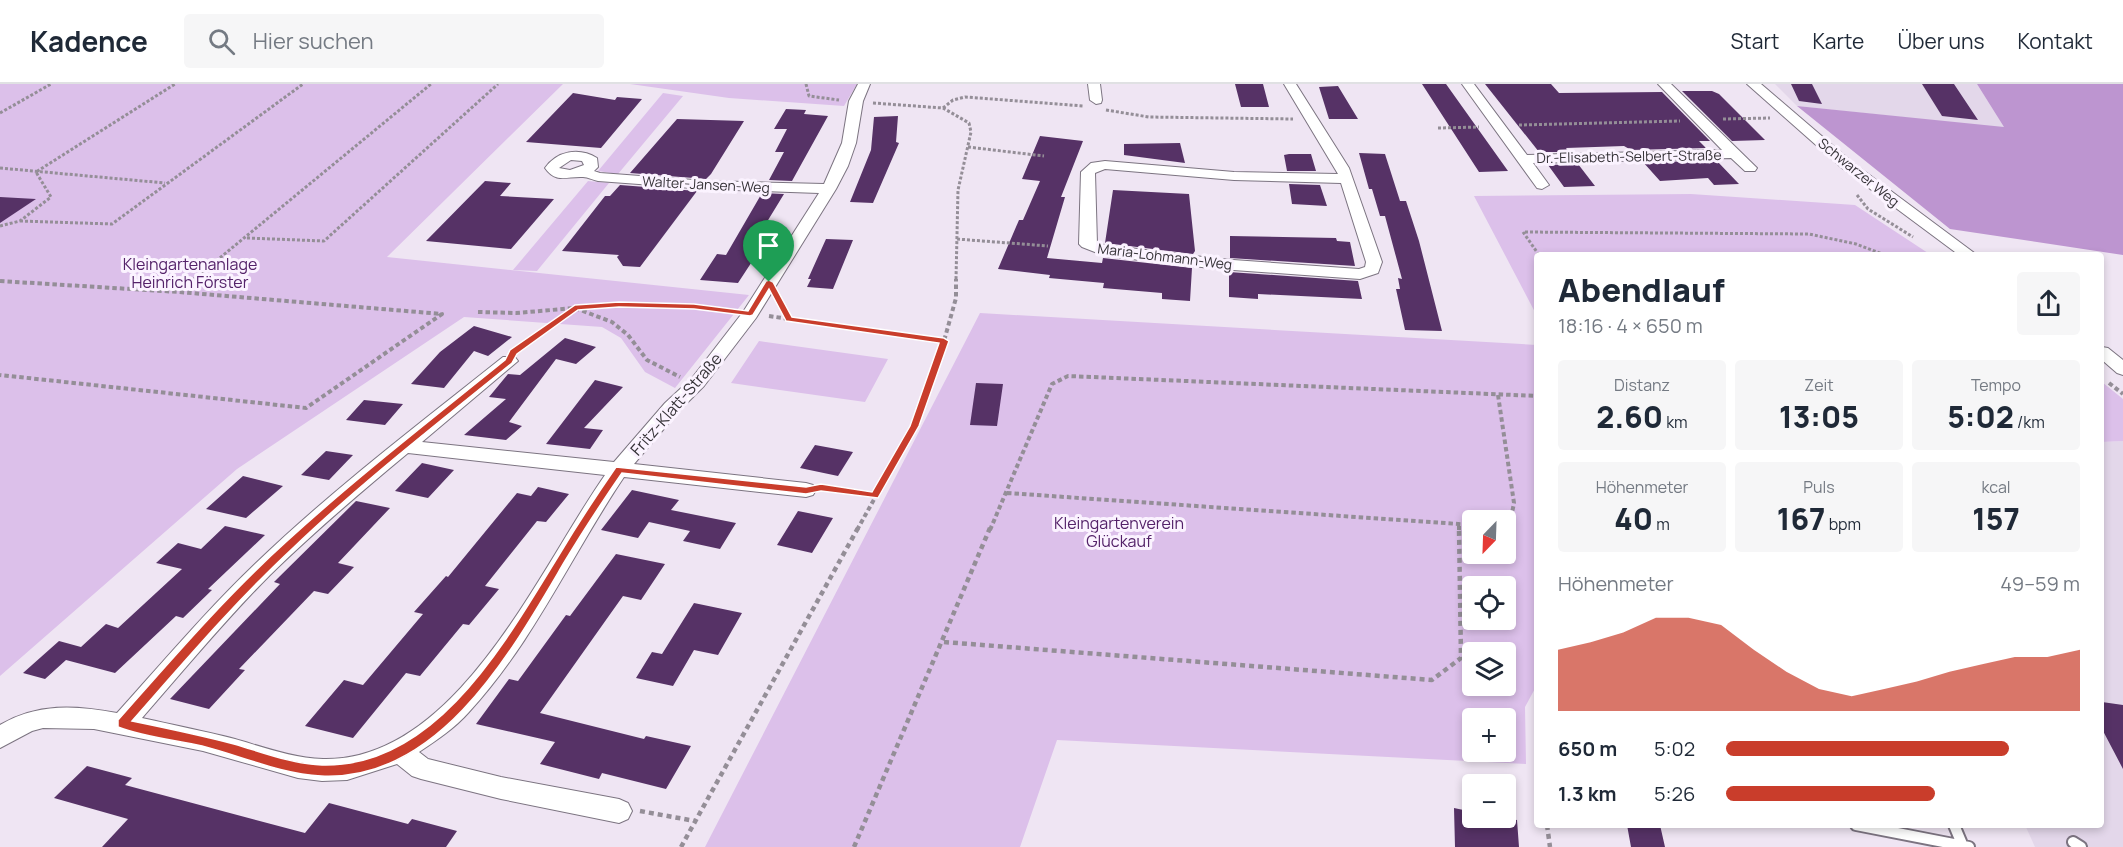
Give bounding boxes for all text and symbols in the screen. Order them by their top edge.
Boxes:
search box [184,14,604,68]
text: Kadence [30,22,148,60]
icon: search [205,25,238,58]
text: Hier suchen [253,26,374,56]
text: Start [1730,27,1779,55]
text: Karte [1812,27,1864,55]
text: Über uns [1897,27,1985,55]
text: Kontakt [2018,27,2093,55]
street label: Schwarzer Weg [1814,133,1904,211]
street label: Dr.-Elisabeth-Selbert-Straße [1536,145,1722,167]
street label: Walter-Jansen-Weg [642,171,770,197]
pin [743,220,794,282]
icon: arrive [752,229,785,262]
street label: Maria-Lohmann-Weg [1097,238,1233,274]
park label: Kleingartenanlage Heinrich Förster [123,253,257,293]
text: Abendlauf [1558,267,1725,312]
button: share [2017,272,2080,335]
text: 18:16 · 4 × 650 m [1558,312,1703,339]
street label: Fritz-Klatt-Straße [625,348,727,460]
text: Distanz [1614,374,1670,396]
text: Zeit [1804,374,1834,396]
text: Tempo [1971,374,2021,396]
text: 2.60 [1596,396,1663,437]
text: 13:05 [1779,396,1859,437]
text: 5:02 [1947,396,2014,437]
text: km [1663,411,1688,433]
text: /km [2014,411,2045,433]
text: Höhenmeter [1596,476,1688,498]
text: Puls [1803,476,1835,498]
text: kcal [1981,476,2011,498]
text: 40 [1614,498,1653,539]
text: 167 [1777,498,1825,539]
text: 157 [1972,498,2020,539]
north arrow [1462,510,1516,564]
map controls [1462,510,1516,828]
park label: Kleingartenverein Glückauf [1054,512,1184,552]
text: m [1653,513,1670,535]
text: bpm [1825,513,1861,535]
text: Höhenmeter [1558,570,1674,597]
text: 49–59 m [2000,570,2080,597]
button: locate [1462,576,1516,630]
button: layers [1462,642,1516,696]
button: + [1462,708,1516,762]
text: 650 m [1558,735,1617,762]
text: 5:02 [1654,735,1695,762]
button: − [1462,774,1516,828]
text: 1.3 km [1558,780,1616,807]
text: 5:26 [1654,780,1695,807]

